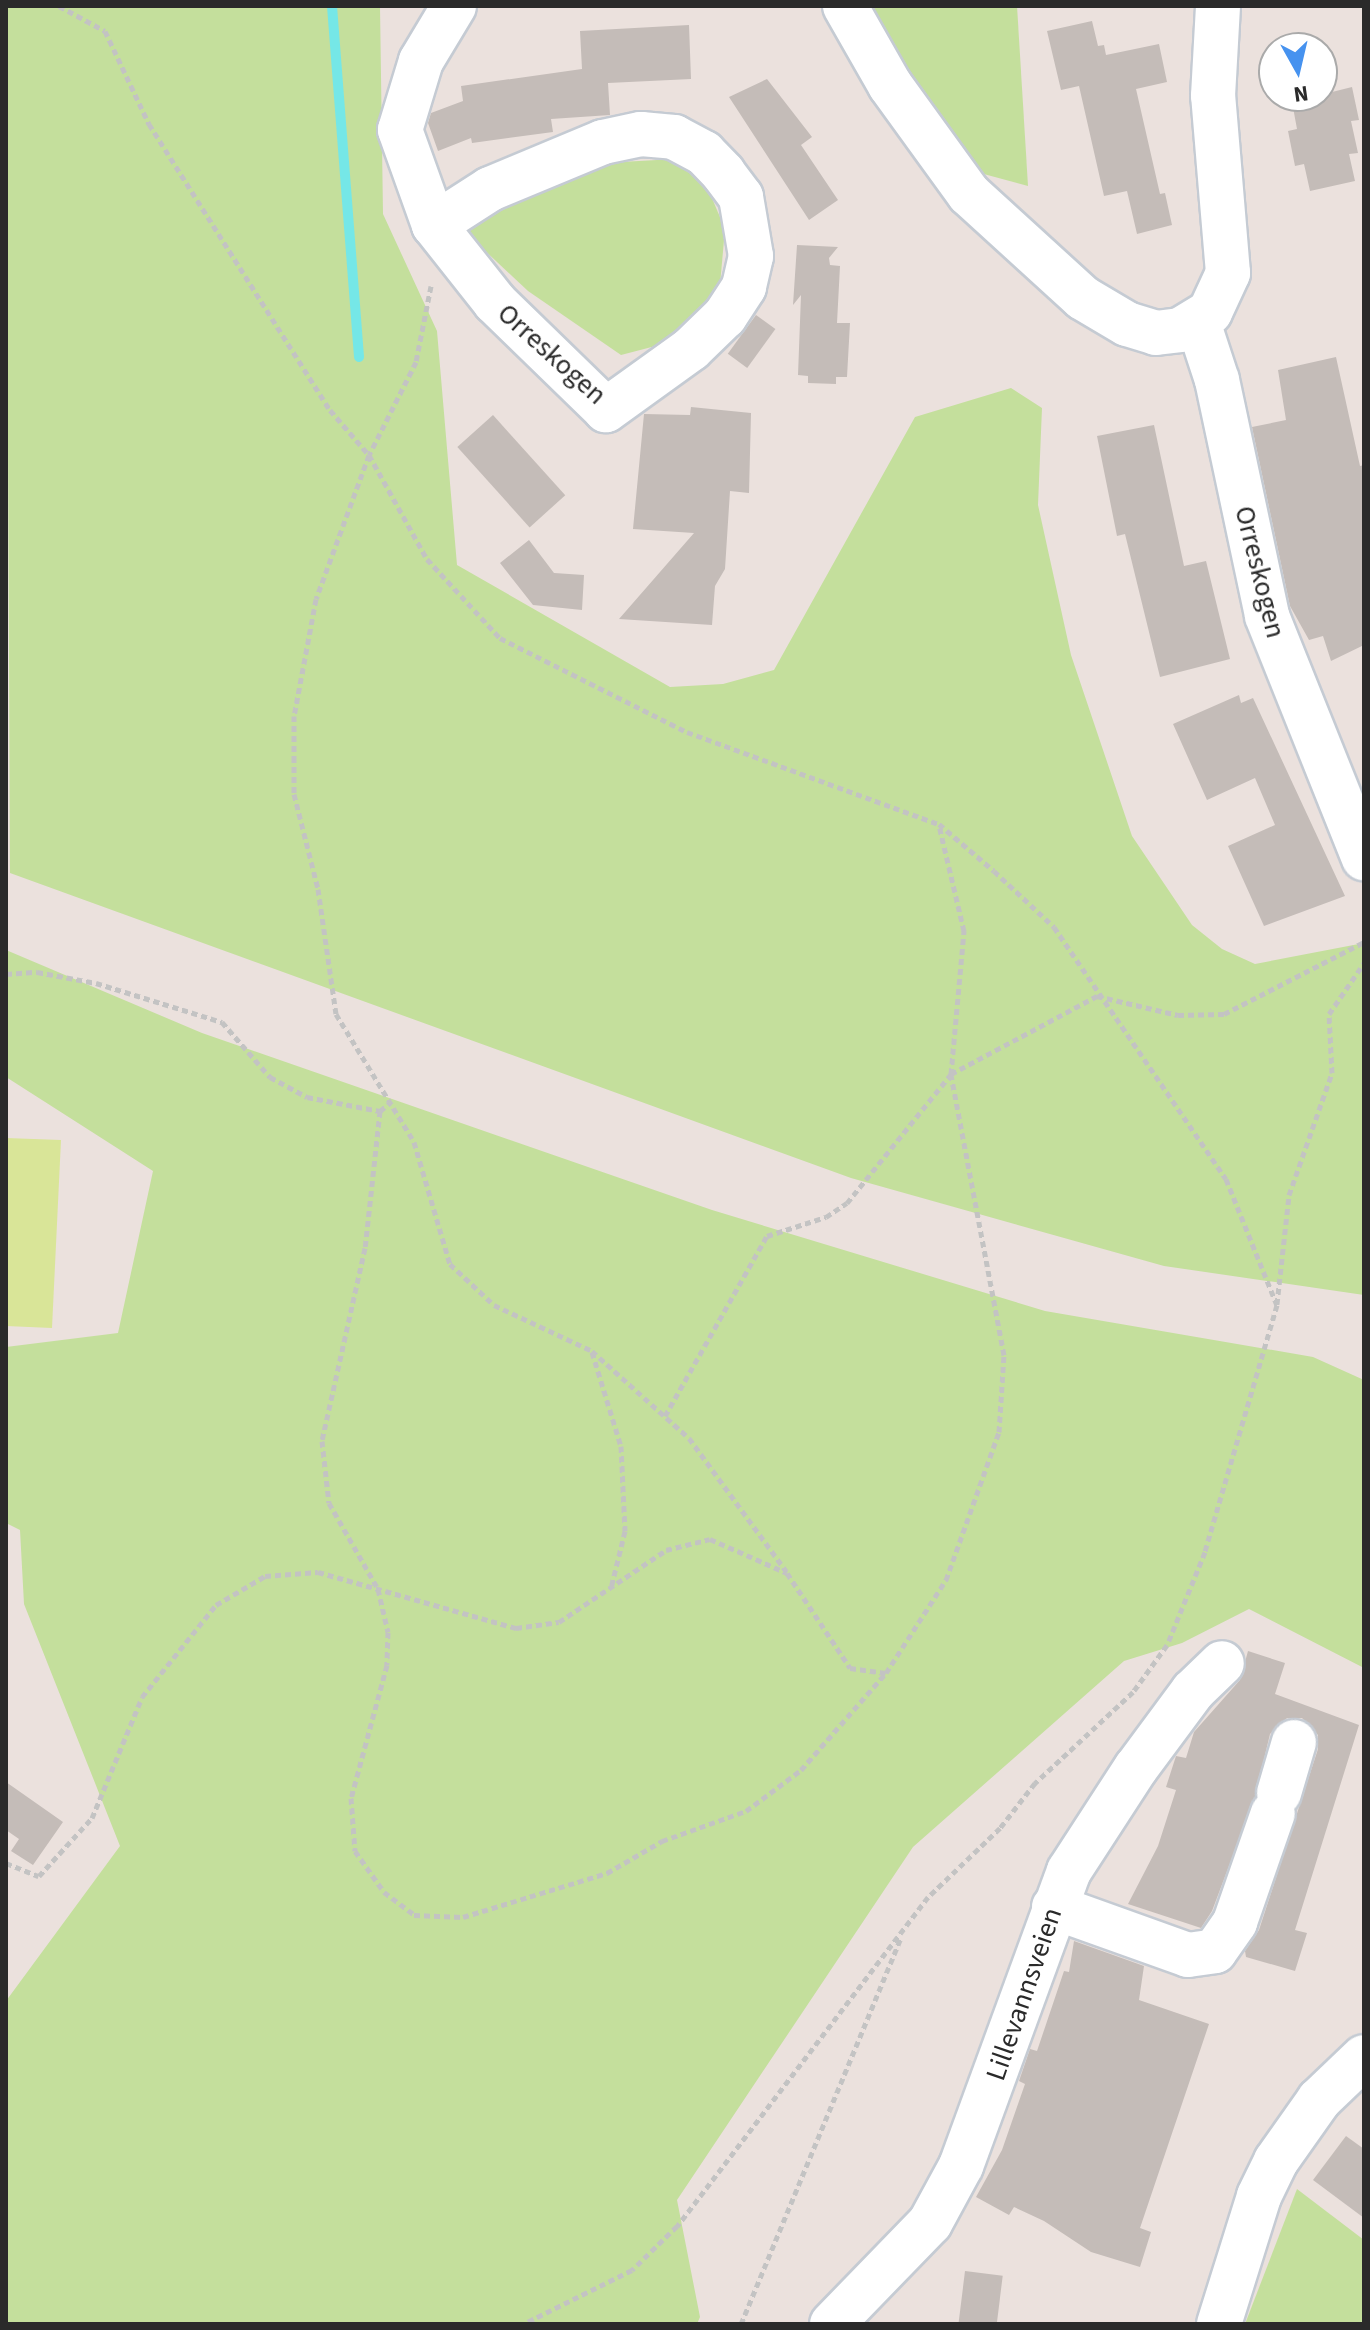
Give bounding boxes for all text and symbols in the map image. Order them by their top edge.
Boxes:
north arrow [1258,32,1338,112]
text: N [1292,77,1311,111]
street label: Orreskogen [491,296,613,412]
street label: Orreskogen [1227,503,1293,641]
street label: Lillevannsveien [979,1903,1069,2085]

